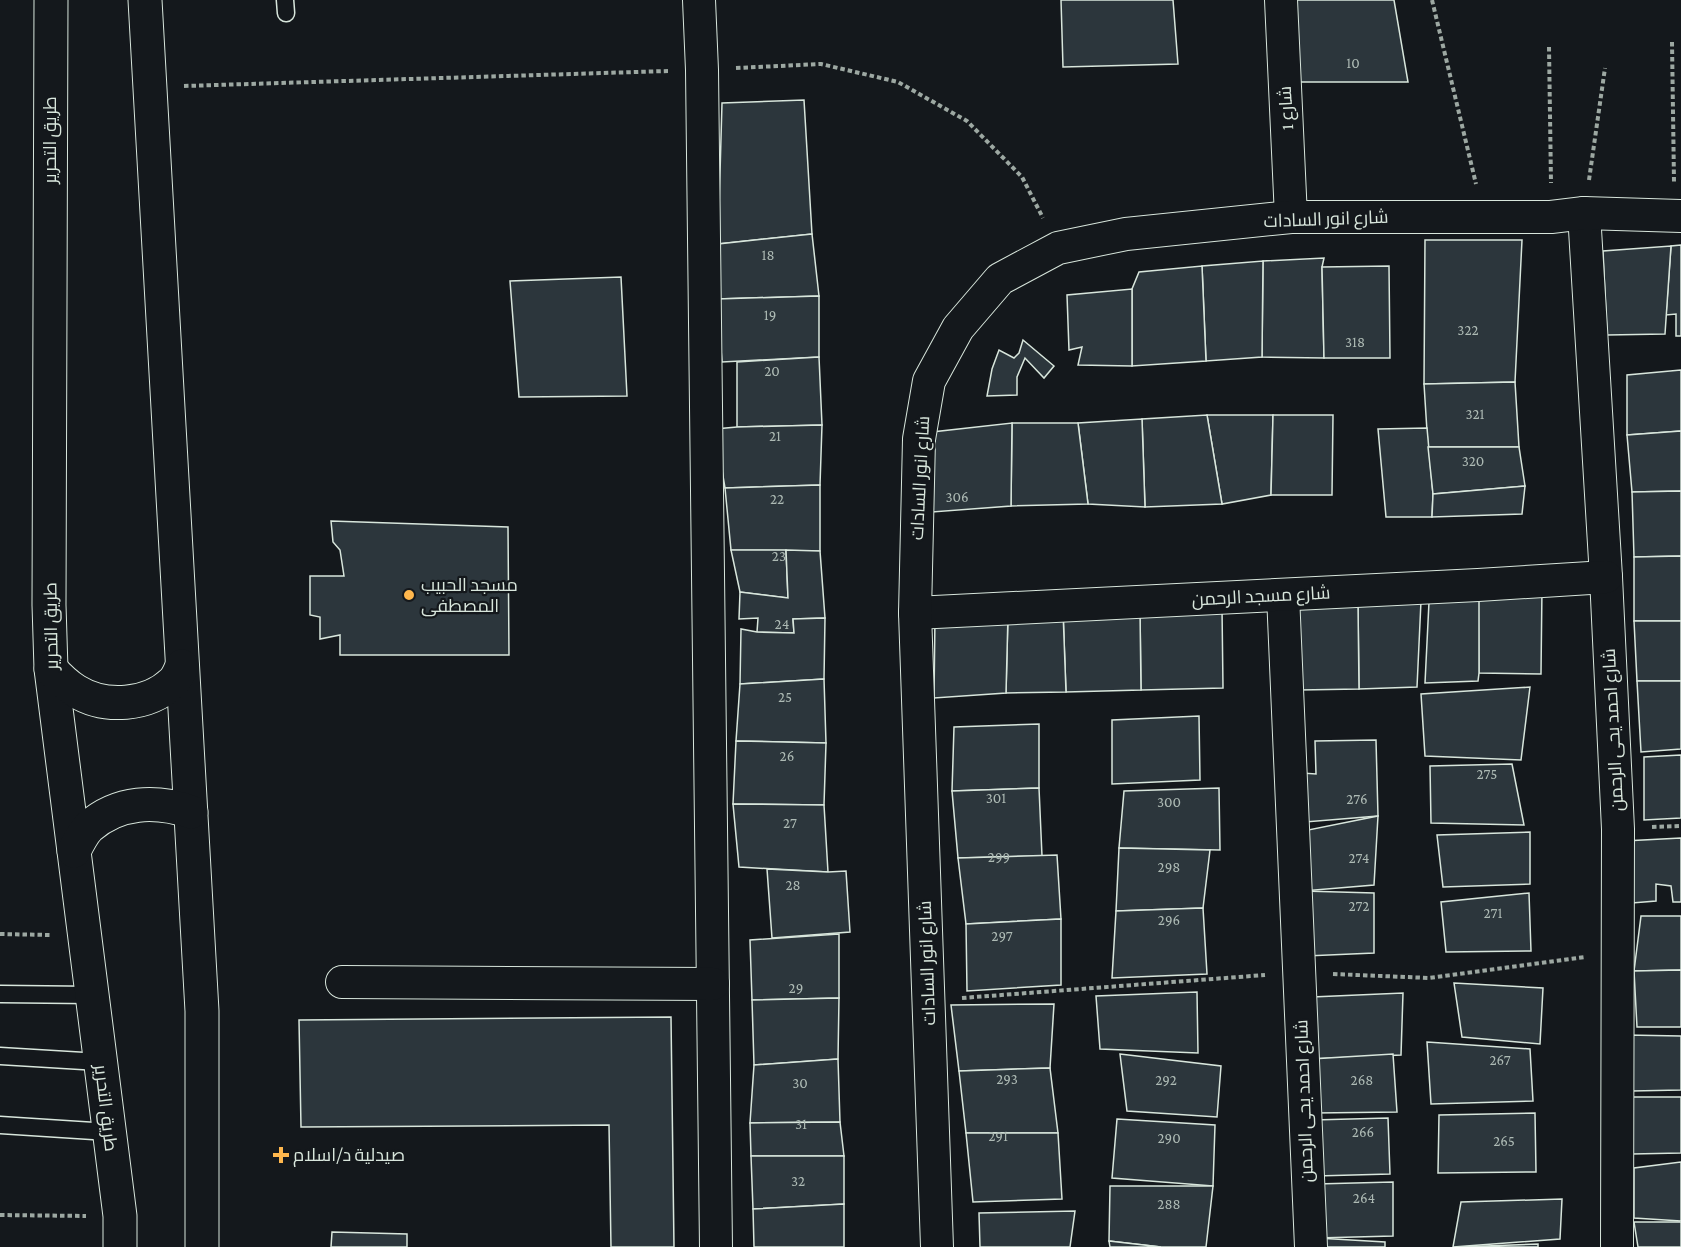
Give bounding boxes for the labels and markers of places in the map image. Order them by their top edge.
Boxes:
place label: مسجد الحبيب المصطفى [421,575,518,617]
marker: مسجد الحبيب المصطفى [402,588,416,602]
place label: صيدلية د/اسلام [293,1145,405,1167]
marker: صيدلية د/اسلام [274,1148,288,1162]

